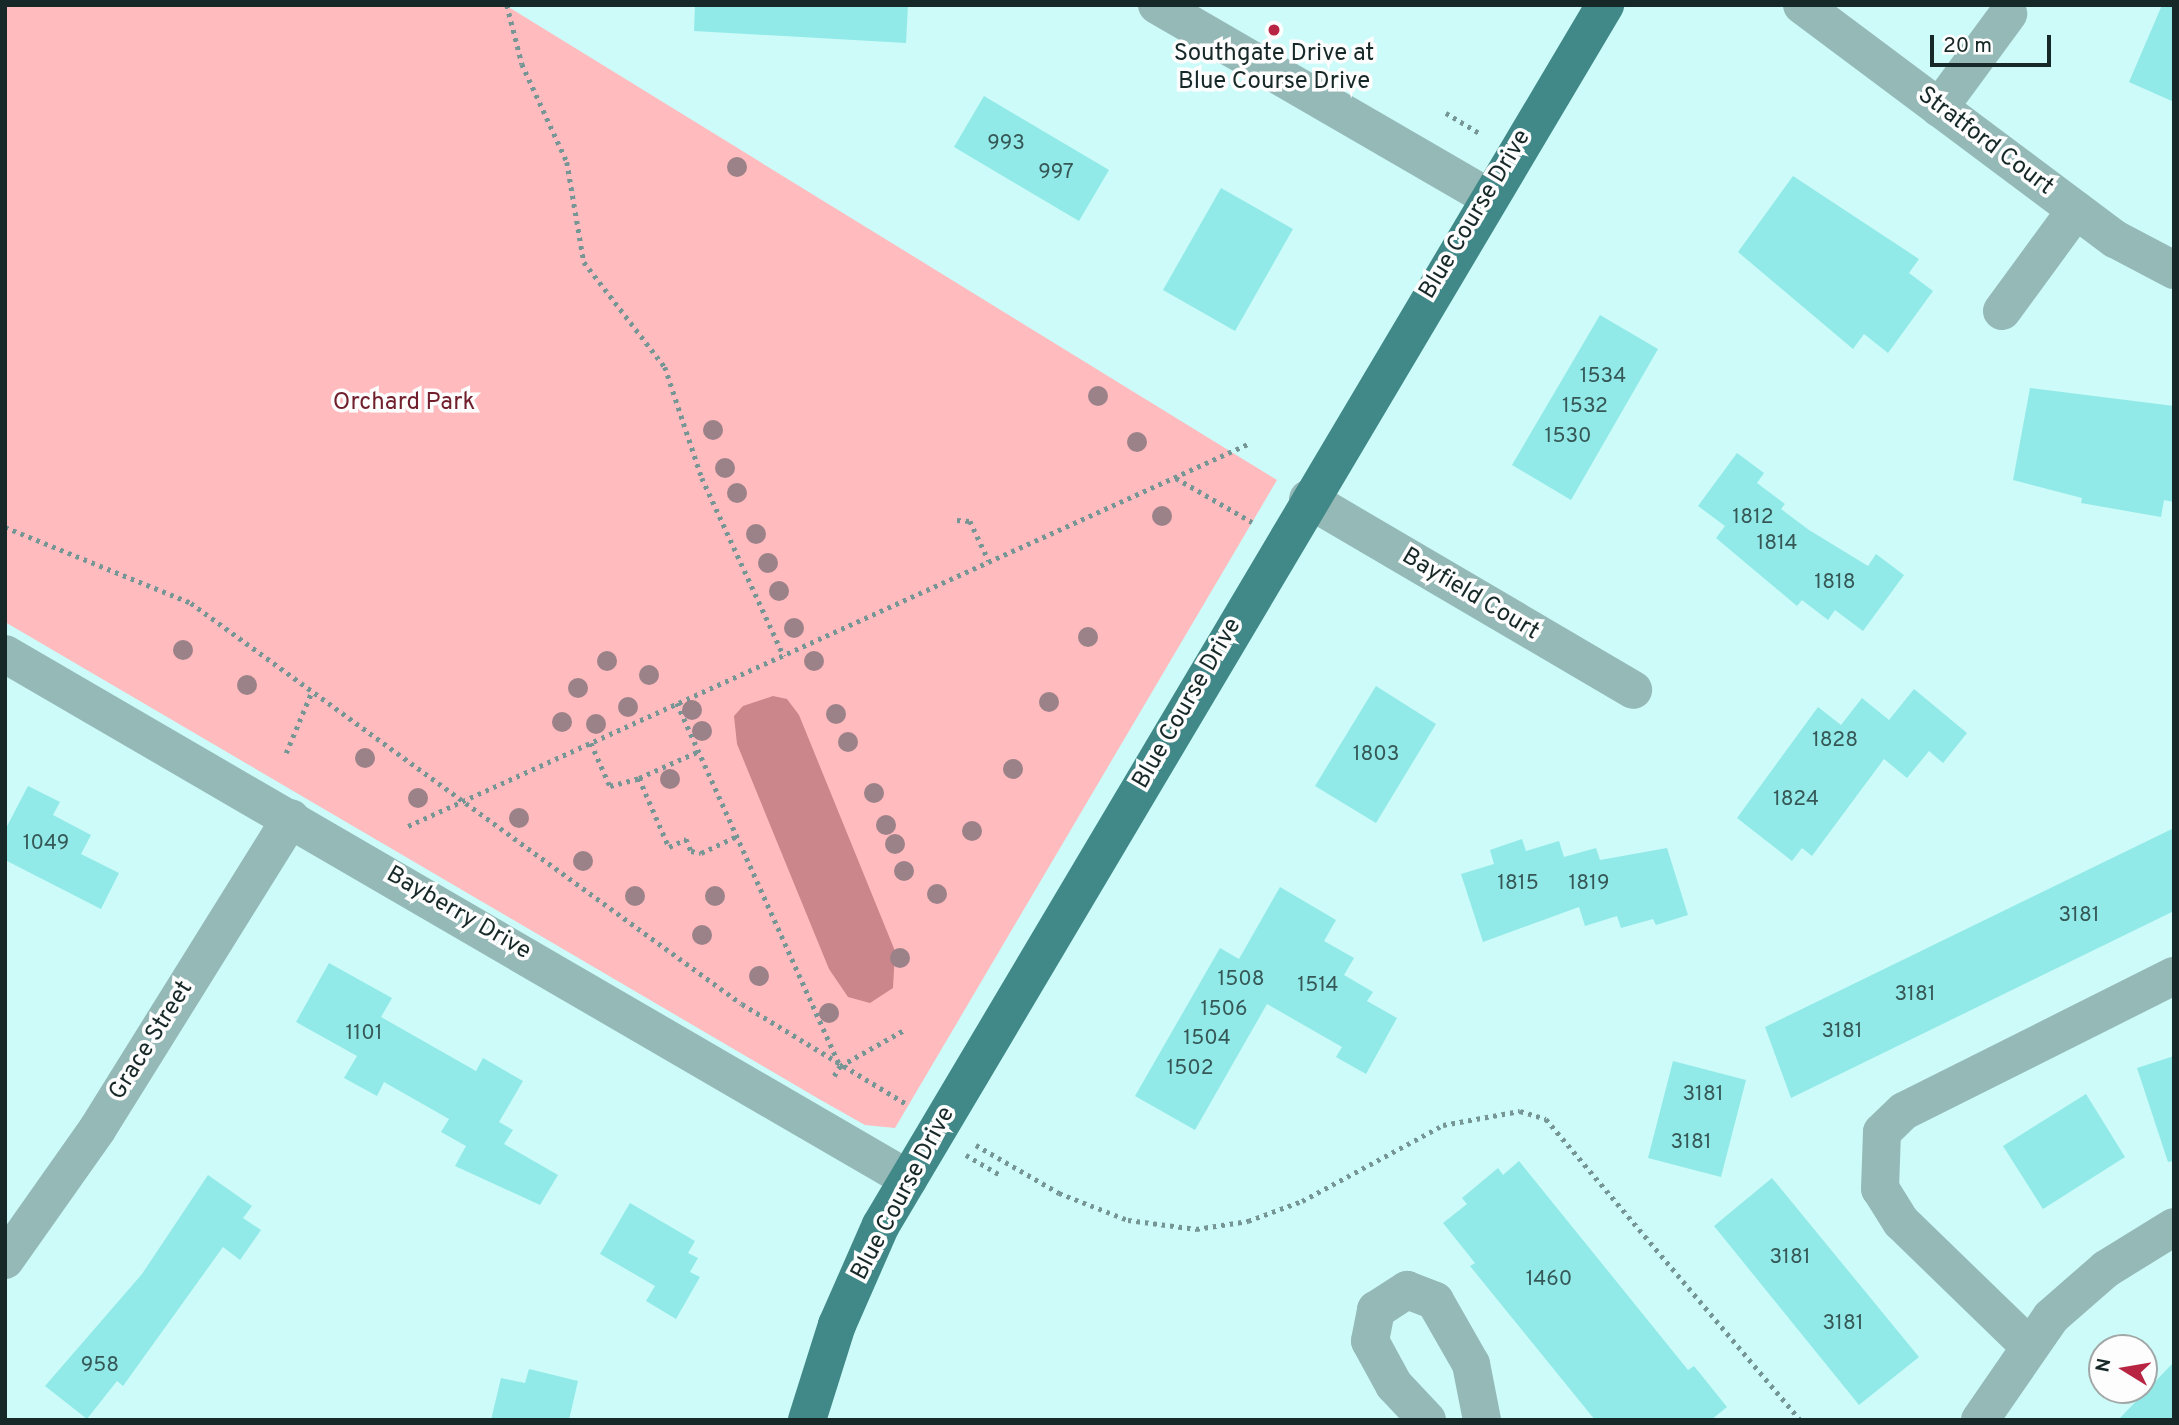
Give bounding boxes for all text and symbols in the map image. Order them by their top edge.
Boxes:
scale bar [1934,21,2055,65]
marker: Southgate Drive at Blue Course Drive [1266,22,1282,38]
text: 20 m [1943,33,1992,60]
place label: Southgate Drive at Blue Course Drive [1174,41,1374,97]
street label: Stratford Court [1912,82,2058,202]
street label: Blue Course Drive [1414,125,1538,305]
house number: 993 [987,131,1025,157]
house number: 997 [1038,160,1074,186]
house number: 1534 [1580,364,1626,390]
park label: Orchard Park [333,390,475,418]
house number: 1532 [1562,394,1608,420]
house number: 1530 [1545,424,1591,450]
house number: 1812 [1732,505,1774,531]
house number: 1814 [1756,531,1798,557]
street label: Bayfield Court [1396,543,1544,647]
house number: 1818 [1814,570,1856,596]
street label: Blue Course Drive [1127,614,1249,794]
house number: 1828 [1812,728,1858,754]
house number: 1803 [1353,742,1399,768]
house number: 1824 [1773,787,1819,813]
house number: 1049 [23,831,69,857]
street label: Bayberry Drive [381,861,535,967]
house number: 1815 [1497,871,1539,897]
house number: 1819 [1569,871,1609,897]
house number: 3181 [2058,903,2100,929]
house number: 1508 [1217,967,1265,993]
house number: 1514 [1297,973,1339,999]
street label: Grace Street [104,976,200,1106]
house number: 3181 [1894,982,1936,1008]
house number: 1506 [1201,997,1247,1023]
house number: 3181 [1821,1019,1863,1045]
house number: 1101 [346,1021,382,1047]
house number: 1504 [1183,1026,1231,1052]
house number: 1502 [1166,1056,1214,1082]
house number: 3181 [1682,1082,1724,1108]
street label: Blue Course Drive [846,1102,962,1286]
house number: 3181 [1670,1130,1712,1156]
house number: 3181 [1769,1245,1811,1271]
house number: 1460 [1526,1267,1572,1293]
house number: 3181 [1822,1311,1864,1337]
north arrow [2088,1334,2158,1404]
house number: 958 [81,1353,119,1379]
text: N [2091,1356,2117,1374]

